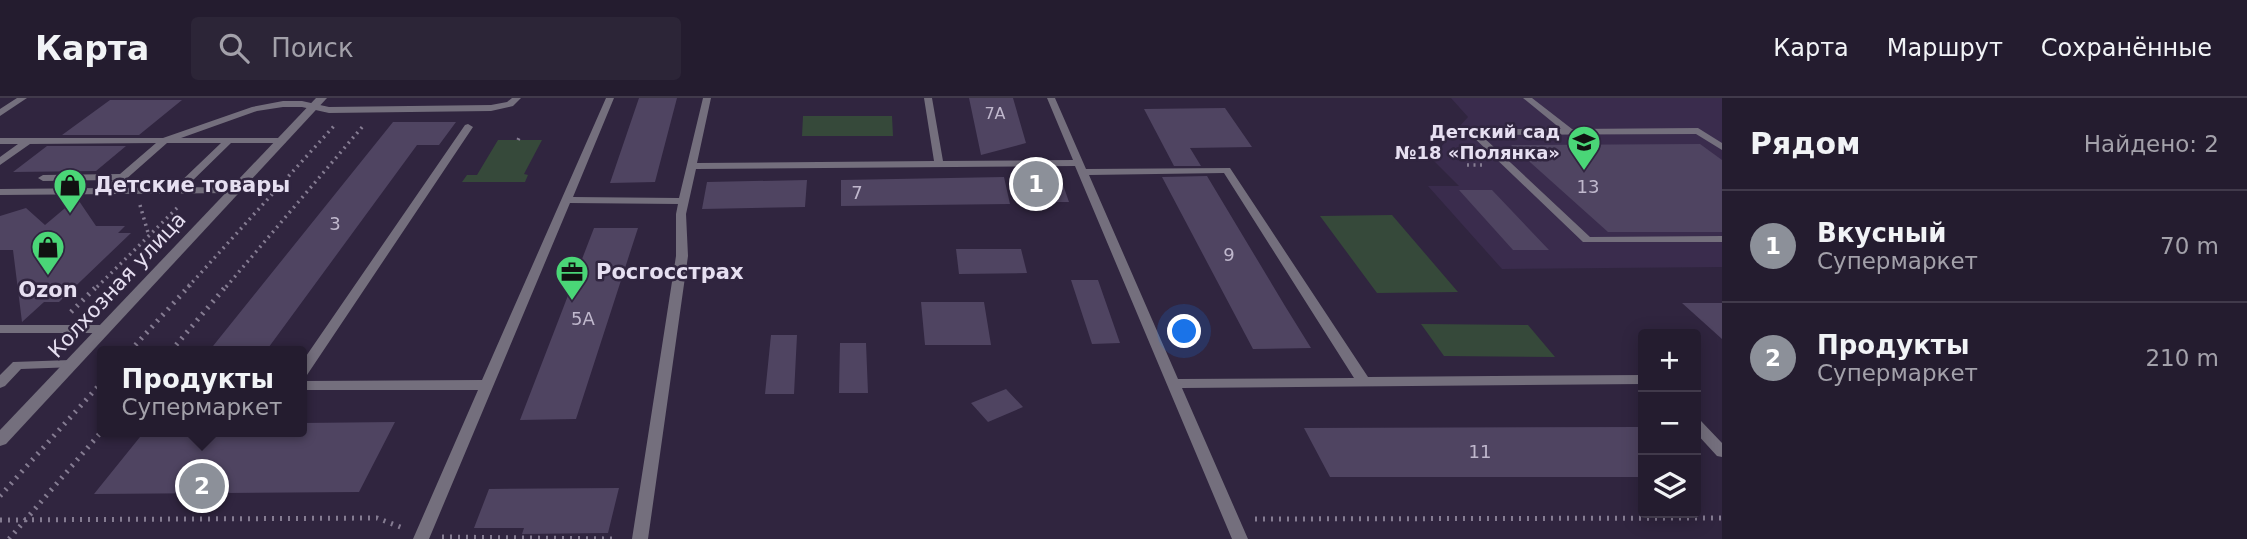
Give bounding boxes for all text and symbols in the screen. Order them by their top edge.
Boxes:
search box [191,17,681,80]
text: Карта [35,29,149,68]
icon: search [215,29,253,67]
text: Поиск [271,33,354,63]
text: Карта [1773,34,1849,62]
text: Маршрут [1887,34,2003,62]
text: Сохранённые [2041,34,2212,62]
house number: 7А [984,104,1006,123]
place label: Детский сад №18 «Полянка» [1395,121,1560,163]
school or university icon: Детский сад №18 «Полянка» [1565,123,1603,172]
text: Рядом [1750,126,1861,161]
text: Найдено: 2 [2084,131,2219,157]
pin: 1 [1013,158,1059,210]
shop icon: Детские товары [51,166,89,215]
place label: Детские товары [94,173,290,197]
house number: 13 [1577,176,1599,197]
house number: 7 [851,182,863,203]
street label: Колхозная улица [43,207,191,363]
house number: 3 [329,213,341,234]
text: Вкусный [1817,218,1947,248]
shop icon: Ozon [29,228,67,277]
text: 1 [1765,233,1781,259]
text: 70 m [2160,233,2219,259]
house number: 9 [1223,244,1235,265]
text: Супермаркет [1817,248,1978,274]
office icon: Росгосстрах [553,253,591,302]
place label: Росгосстрах [596,260,744,284]
place label: Ozon [18,278,78,302]
house number: 5А [571,308,596,329]
your location [1167,314,1201,348]
map controls [1638,329,1701,518]
button: + [1638,329,1701,392]
text: Продукты [1817,330,1969,360]
text: 2 [1765,345,1781,371]
text: 210 m [2145,345,2219,371]
popup [97,346,307,437]
text: Супермаркет [1817,360,1978,386]
text: Продукты [122,364,274,394]
button: − [1638,392,1701,455]
text: Супермаркет [122,394,282,420]
house number: 11 [1469,441,1491,462]
button: layers [1638,455,1701,518]
pin: 2 [179,460,225,512]

